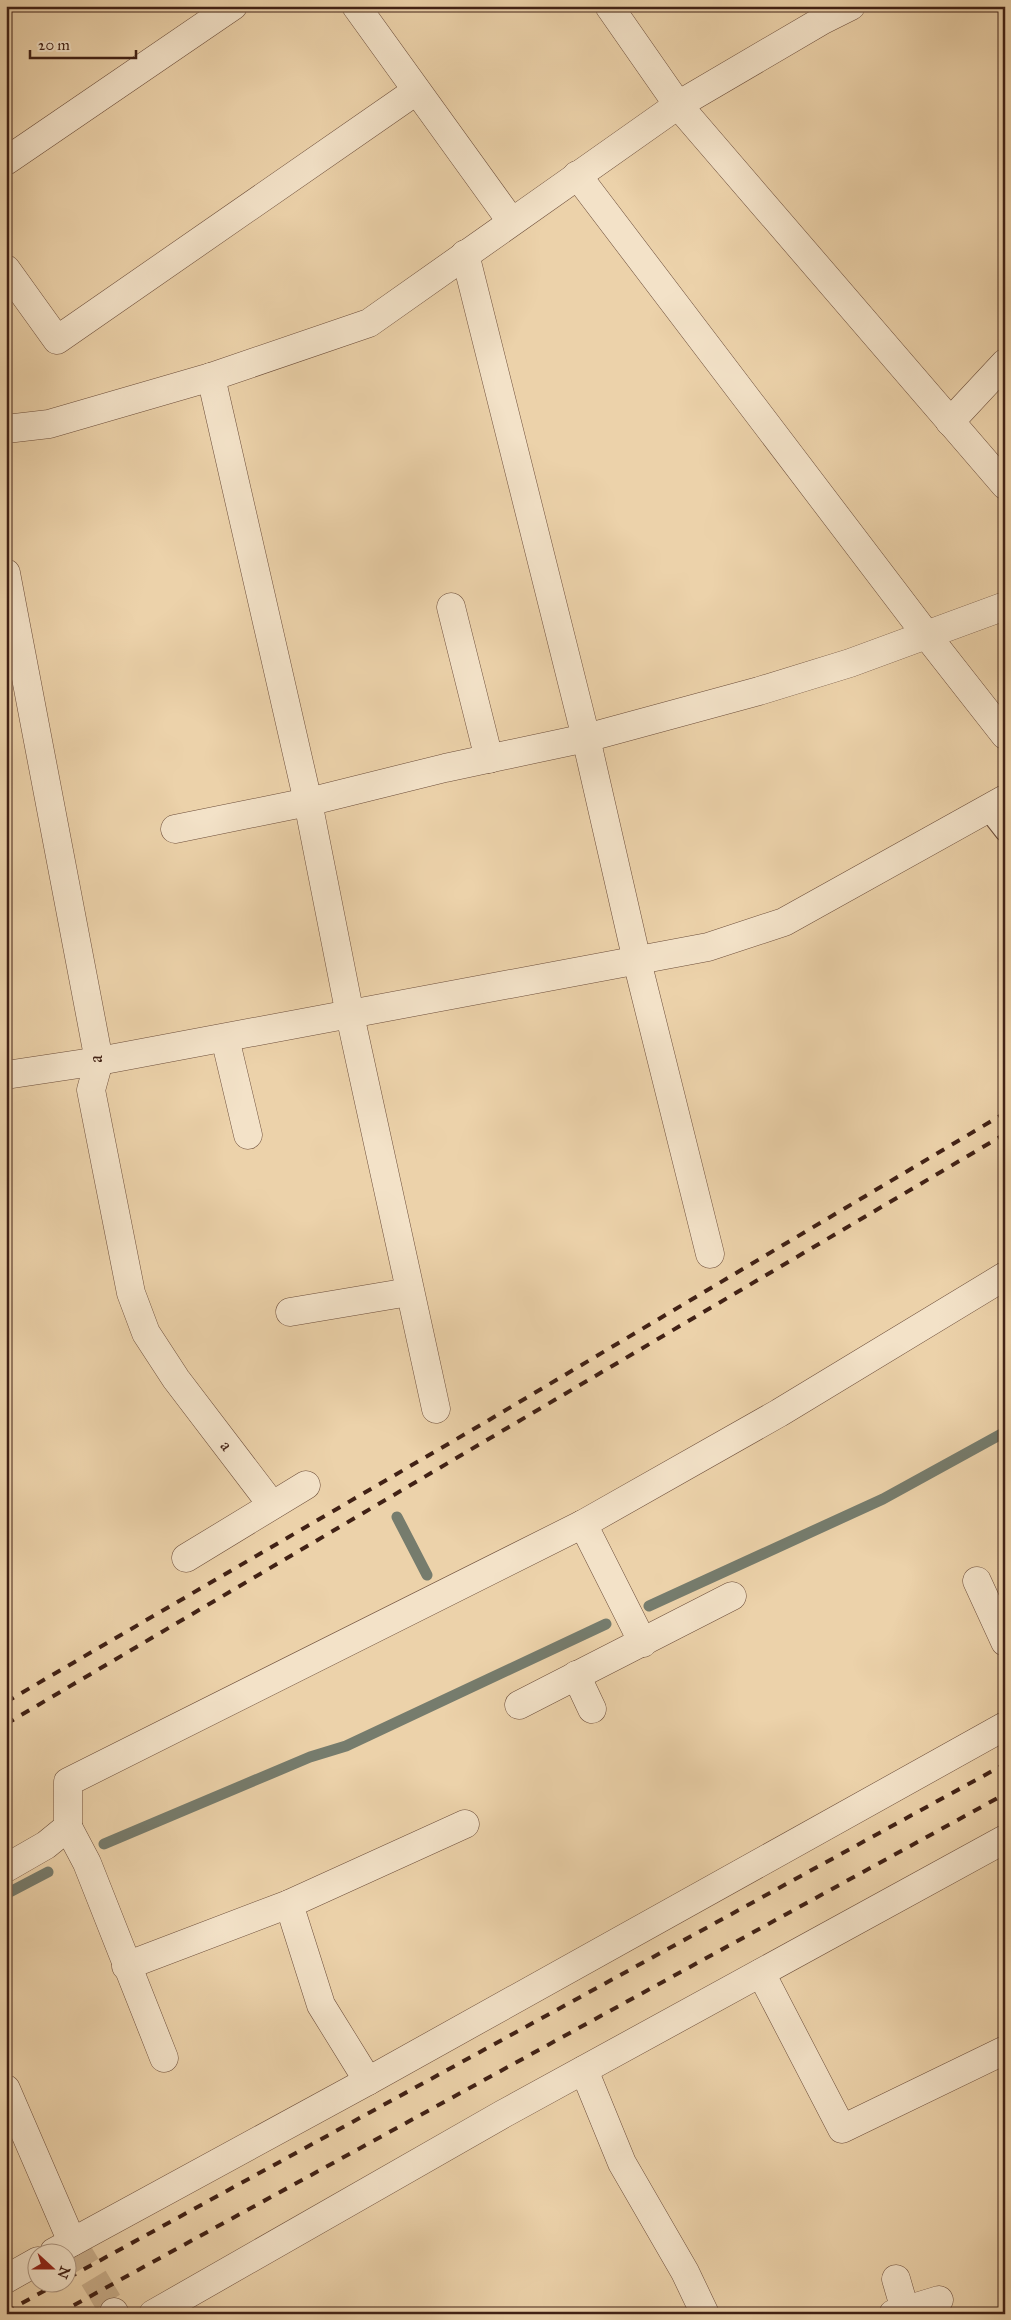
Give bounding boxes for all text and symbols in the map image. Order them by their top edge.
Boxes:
scale bar [30,28,136,60]
text: 20 m [38,36,70,54]
street label: a [85,1055,107,1063]
street label: a [216,1436,238,1455]
north arrow [28,2242,78,2292]
text: N [54,2264,74,2281]

